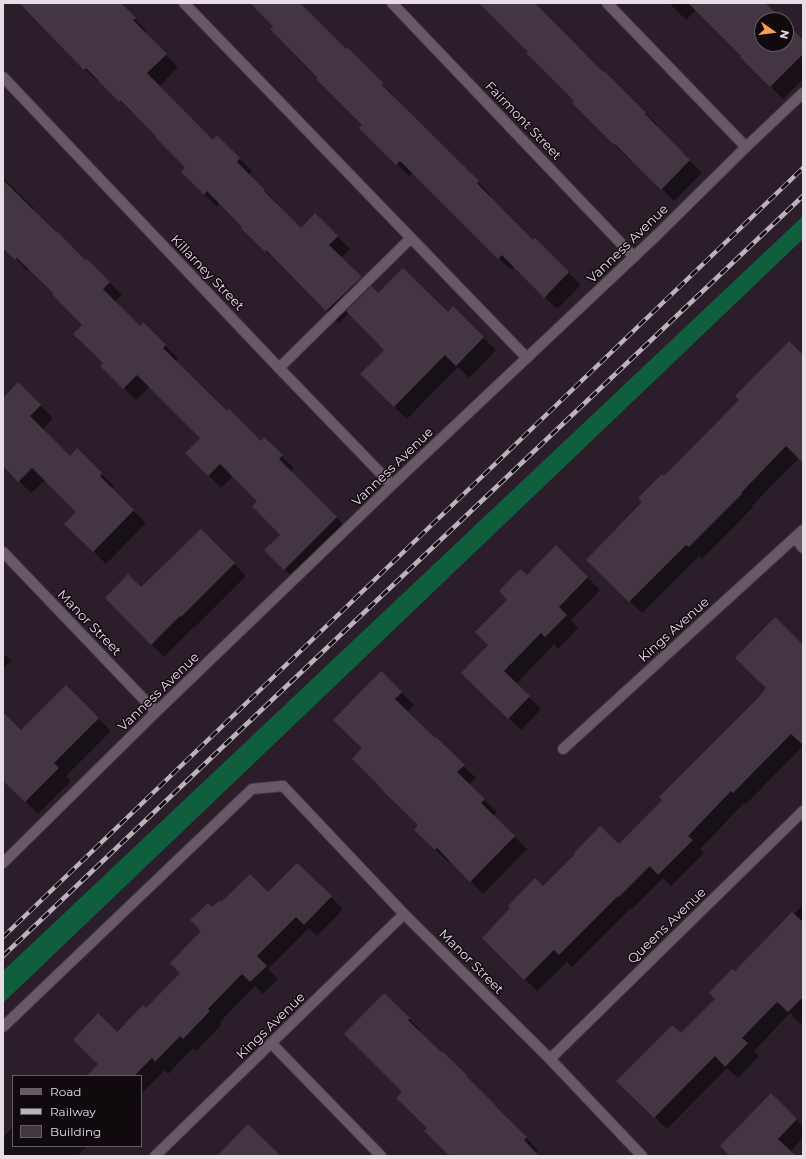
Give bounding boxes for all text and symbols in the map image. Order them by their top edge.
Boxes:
north arrow [754,12,794,52]
text: N [777,29,793,41]
street label: Fairmont Street [482,79,564,163]
street label: Vanness Avenue [584,201,672,287]
street label: Killarney Street [167,232,247,314]
street label: Vanness Avenue [349,424,437,510]
street label: Manor Street [54,587,124,659]
street label: Kings Avenue [636,594,712,666]
street label: Vanness Avenue [115,649,203,735]
street label: Queens Avenue [625,885,709,967]
street label: Manor Street [435,926,507,998]
street label: Kings Avenue [233,989,309,1063]
legend [12,1075,142,1147]
text: Road [50,1084,81,1099]
text: Railway [50,1104,96,1119]
text: Building [50,1124,101,1139]

